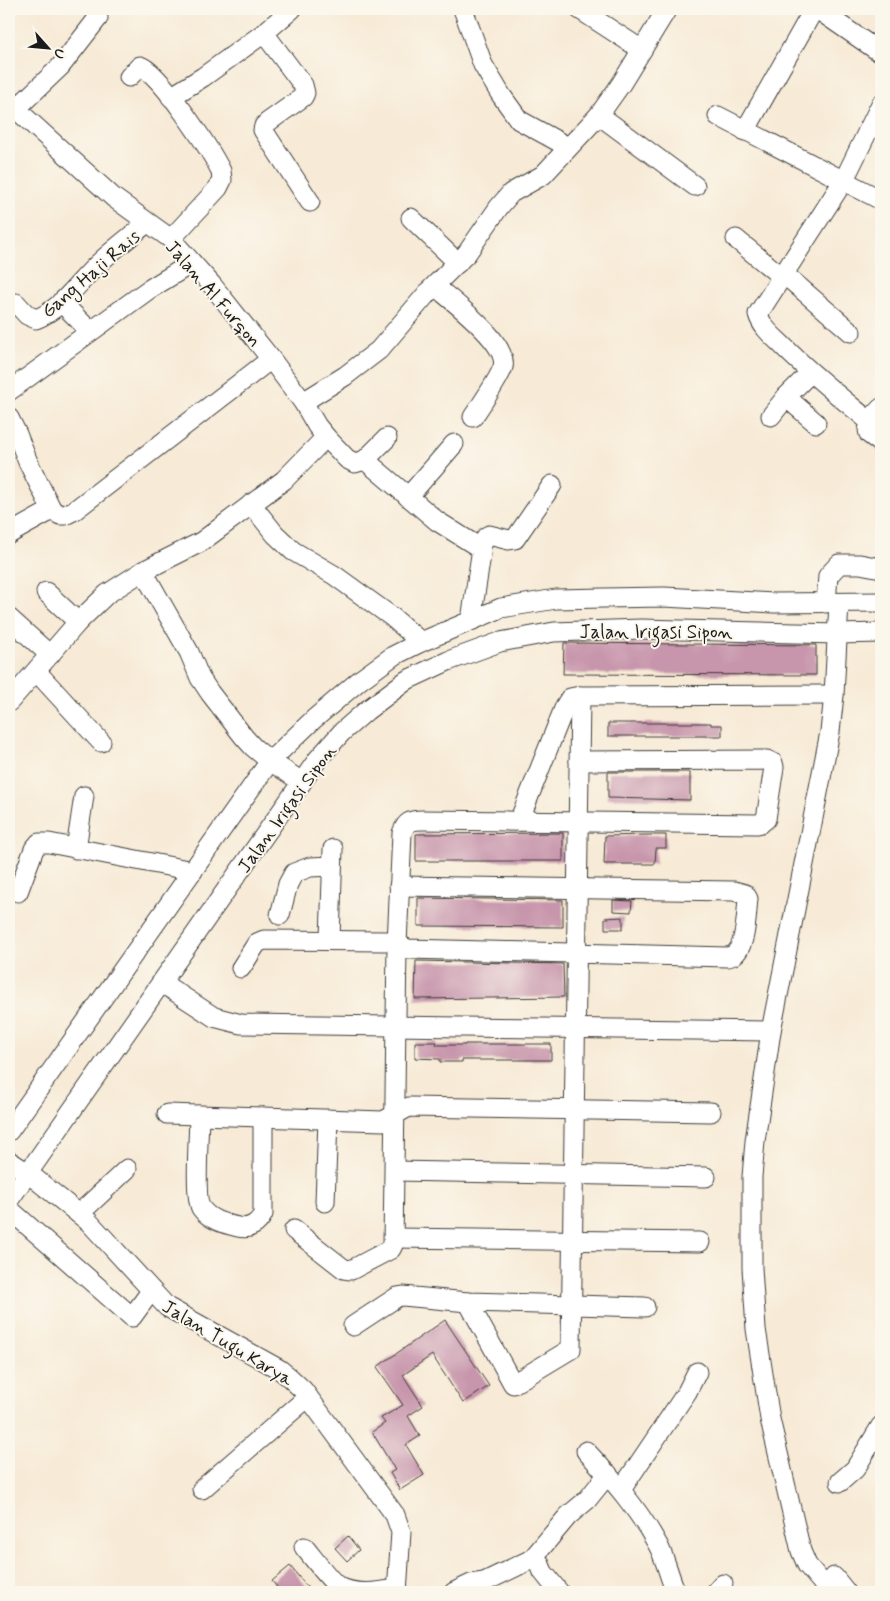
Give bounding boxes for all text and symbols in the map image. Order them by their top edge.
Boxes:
north arrow [22,22,72,72]
text: U [49,45,69,62]
street label: Gang Haji Rais [36,224,147,325]
street label: Jalan Al Furqon [159,235,266,353]
street label: Jalan Irigasi Sipon [579,620,733,648]
street label: Jalan Irigasi Sipon [232,740,345,880]
street label: Jalan Tugu Karya [156,1294,298,1395]

